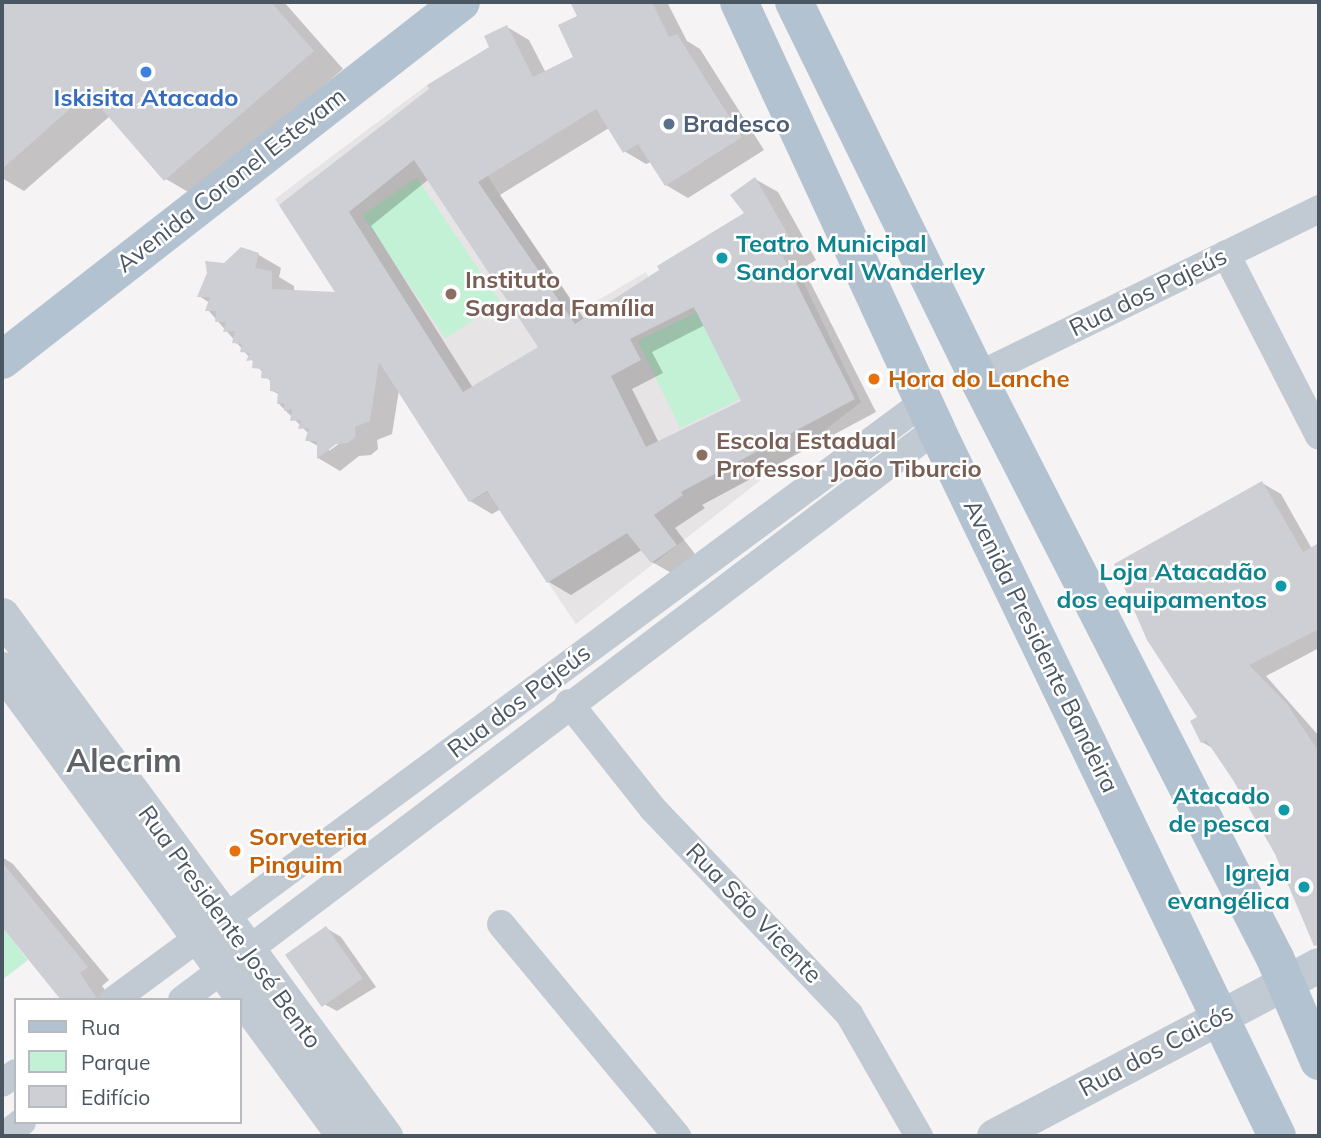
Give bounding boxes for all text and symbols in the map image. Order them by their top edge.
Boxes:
marker: Iskisita Atacado [138,64,154,80]
street label: Avenida Coronel Estevam [111,82,351,278]
place label: Iskisita Atacado [54,84,238,112]
place label: Bradesco [683,110,790,138]
marker: Bradesco [661,116,677,132]
place label: Teatro Municipal Sandorval Wanderley [736,230,985,286]
street label: Rua dos Pajeús [1065,241,1231,343]
marker: Teatro Municipal Sandorval Wanderley [714,250,730,266]
place label: Instituto Sagrada Família [465,266,655,322]
marker: Instituto Sagrada Família [443,286,459,302]
place label: Hora do Lanche [888,365,1070,393]
marker: Hora do Lanche [866,371,882,387]
place label: Escola Estadual Professor João Tiburcio [716,427,982,483]
marker: Escola Estadual Professor João Tiburcio [694,447,710,463]
street label: Avenida Presidente Bandeira [957,495,1125,797]
place label: Loja Atacadão dos equipamentos [1057,558,1267,614]
marker: Loja Atacadão dos equipamentos [1273,578,1289,594]
street label: Rua dos Pajeús [442,638,596,764]
district label: Alecrim [66,741,182,779]
place label: Atacado de pesca [1168,782,1270,838]
street label: Rua Presidente José Bento [132,800,328,1054]
marker: Atacado de pesca [1276,802,1292,818]
place label: Sorveteria Pinguim [249,823,367,879]
street label: Rua São Vicente [680,837,828,989]
marker: Sorveteria Pinguim [227,843,243,859]
place label: Igreja evangélica [1167,859,1290,915]
marker: Igreja evangélica [1296,879,1312,895]
street label: Rua dos Caicós [1074,997,1238,1103]
legend [14,998,242,1124]
text: Rua [81,1014,120,1040]
text: Parque [81,1049,150,1075]
text: Edifício [81,1084,150,1110]

